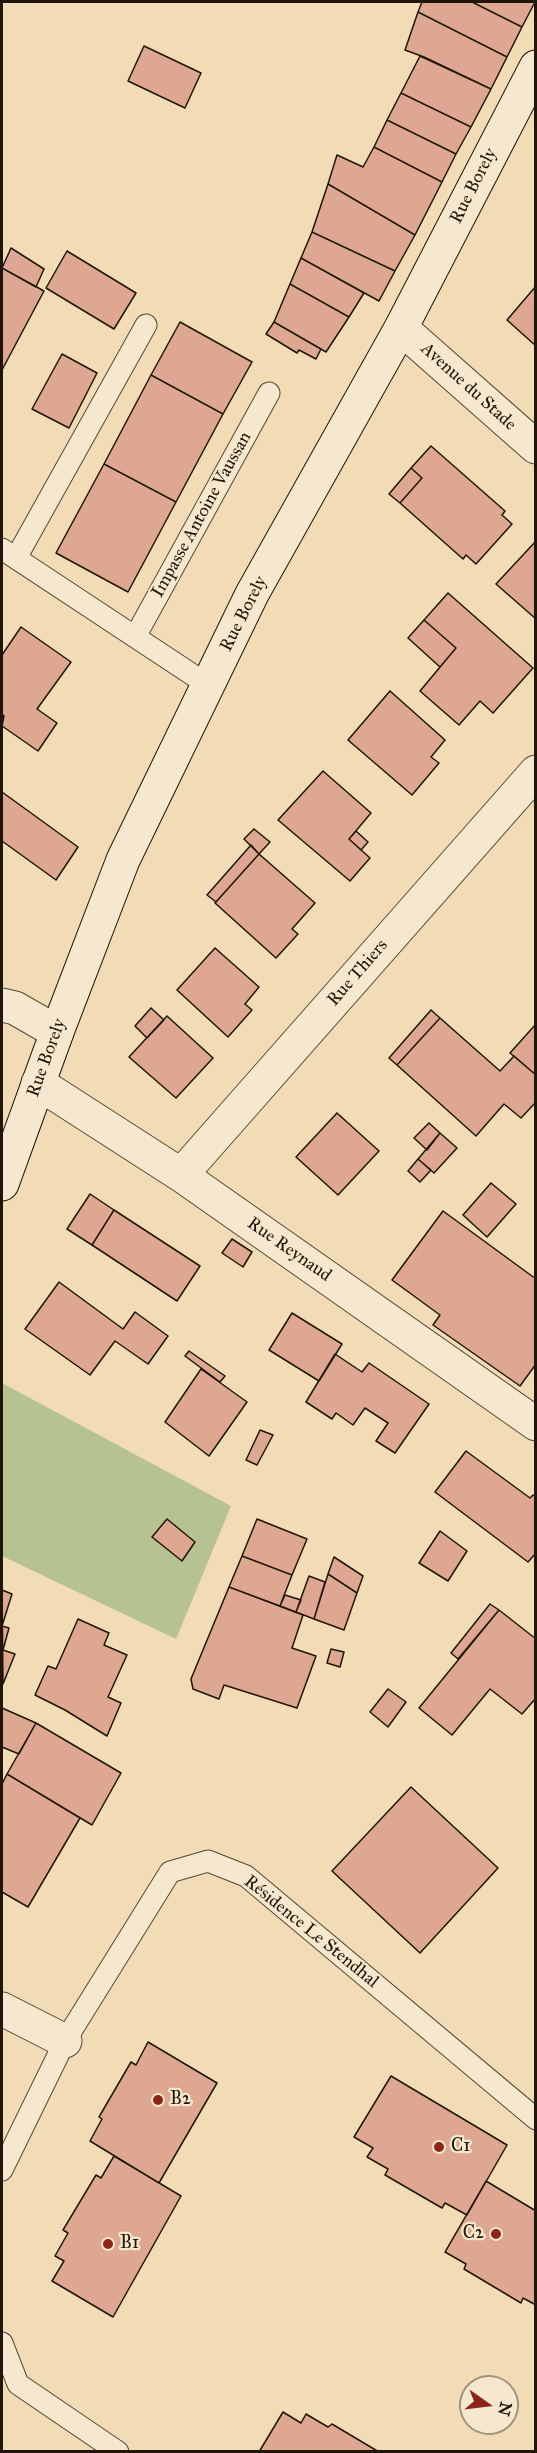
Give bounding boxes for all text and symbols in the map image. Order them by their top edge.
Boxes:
street label: Rue Borely [446,145,502,227]
street label: Avenue du Stade [416,338,520,436]
street label: Impasse Antoine Vaussan [147,428,257,602]
street label: Rue Borely [216,573,272,655]
street label: Rue Thiers [323,935,393,1011]
street label: Rue Borely [23,1016,71,1100]
street label: Rue Reynaud [243,1213,335,1287]
street label: Résidence Le Stendhal [239,1871,383,1993]
place label: B2 [170,2089,191,2111]
marker: B2 [151,2093,165,2107]
place label: C1 [451,2136,470,2158]
marker: C1 [432,2140,446,2154]
place label: C2 [463,2223,484,2245]
marker: C2 [489,2227,503,2241]
place label: B1 [120,2233,139,2255]
marker: B1 [101,2237,115,2251]
north arrow [459,2375,519,2435]
text: N [494,2400,516,2418]

